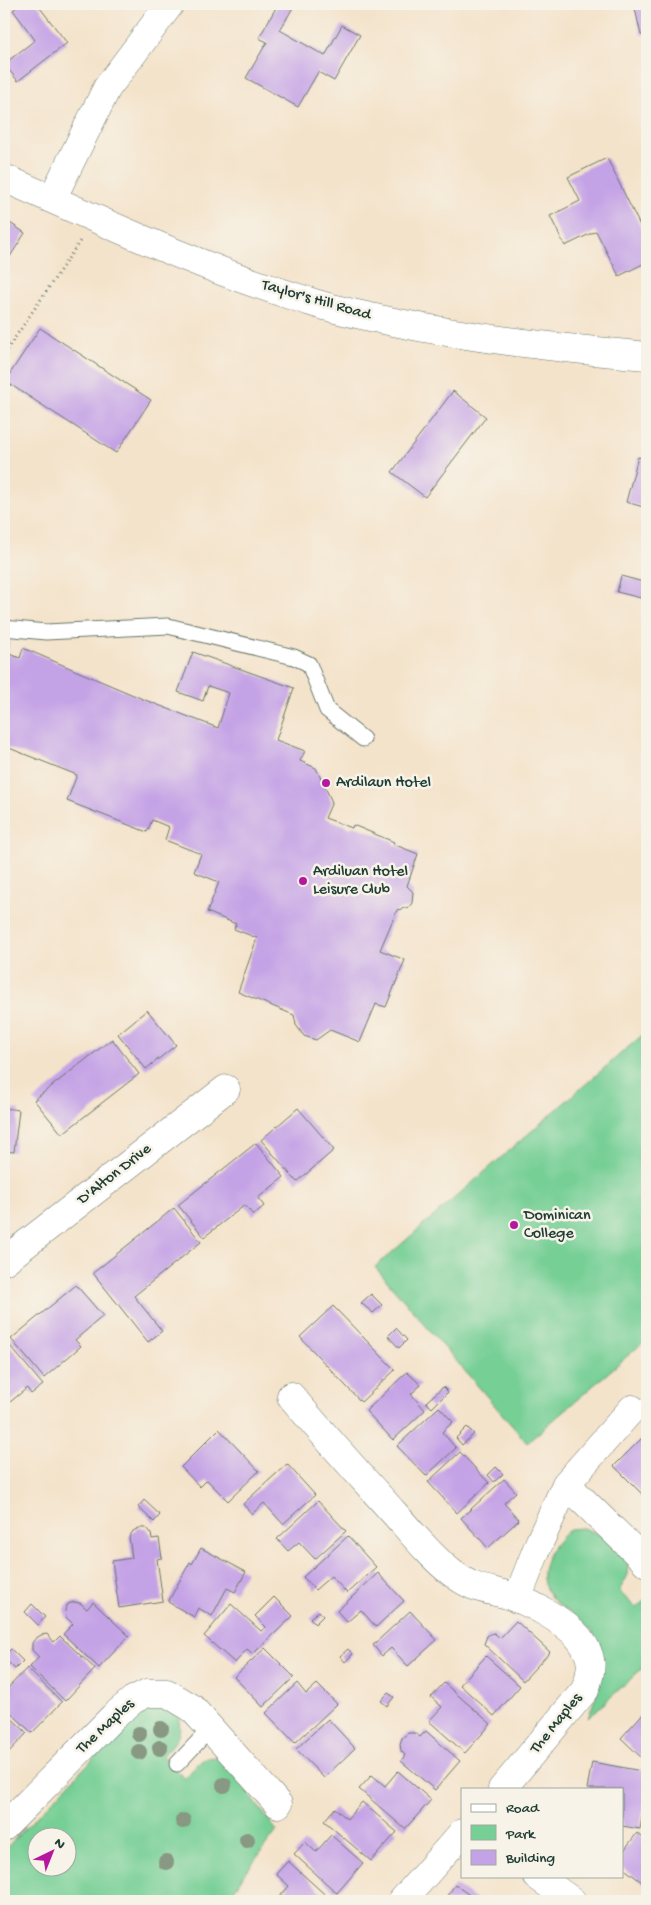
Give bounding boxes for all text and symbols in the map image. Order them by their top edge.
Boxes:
street label: Taylor's Hill Road [258,276,374,326]
place label: Ardilaun Hotel [336,774,431,793]
marker: Ardilaun Hotel [320,777,332,789]
place label: Ardiluan Hotel Leisure Club [313,863,408,900]
marker: Ardiluan Hotel Leisure Club [297,875,309,887]
street label: D'Alton Drive [73,1140,156,1210]
place label: Dominican College [523,1207,591,1244]
marker: Dominican College [508,1219,520,1231]
street label: The Maples [526,1689,588,1759]
street label: The Maples [72,1695,140,1759]
legend [461,1788,624,1878]
text: Road [506,1800,540,1818]
text: Park [505,1826,536,1844]
north arrow [28,1828,78,1878]
text: N [50,1835,68,1854]
text: Building [505,1850,555,1868]

